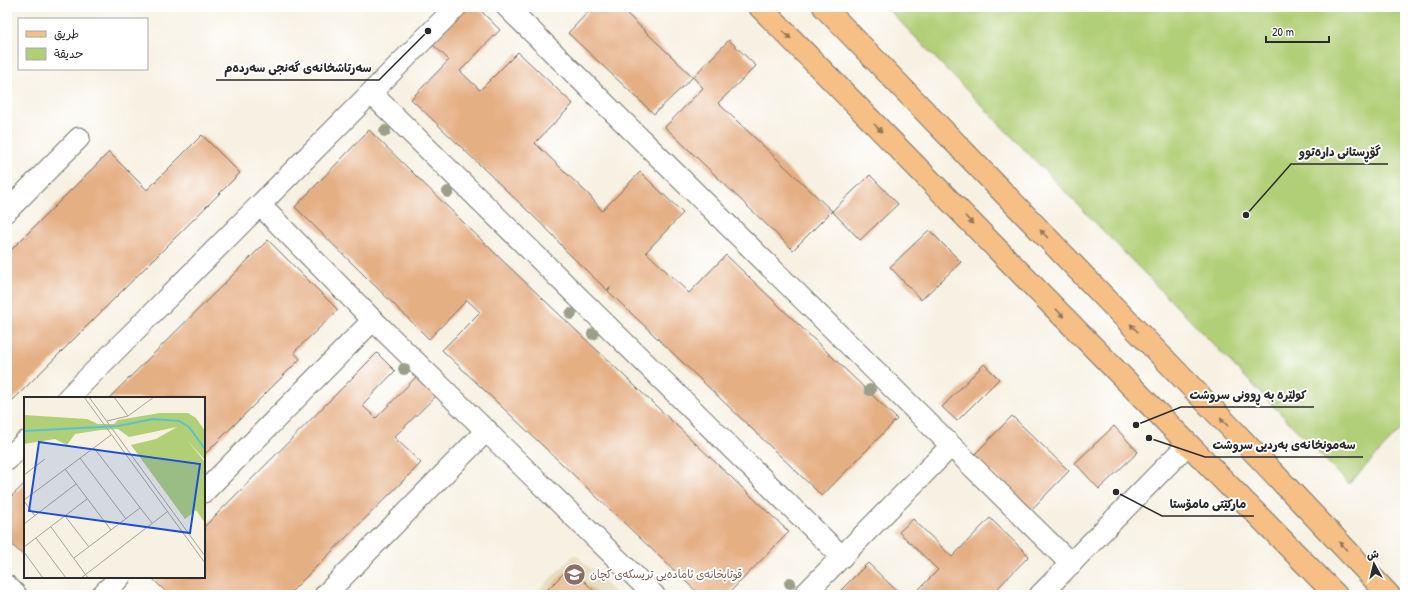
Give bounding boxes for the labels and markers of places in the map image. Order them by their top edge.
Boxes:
callout: سەرتاشخانەی گەنجی سەردەم [216,56,379,80]
callout: گۆڕستانی دارەتوو [1291,140,1388,164]
callout: کولێرە بە ڕوونی سروشت [1181,383,1314,407]
callout: سەمونخانەی بەردیی سروشت [1205,433,1363,457]
callout: مارکێتی مامۆستا [1162,492,1254,516]
school or university icon: قوتابخانەی ئامادەیی تریسکەی کچان [562,561,588,587]
place label: قوتابخانەی ئامادەیی تریسکەی کچان [590,567,742,582]

